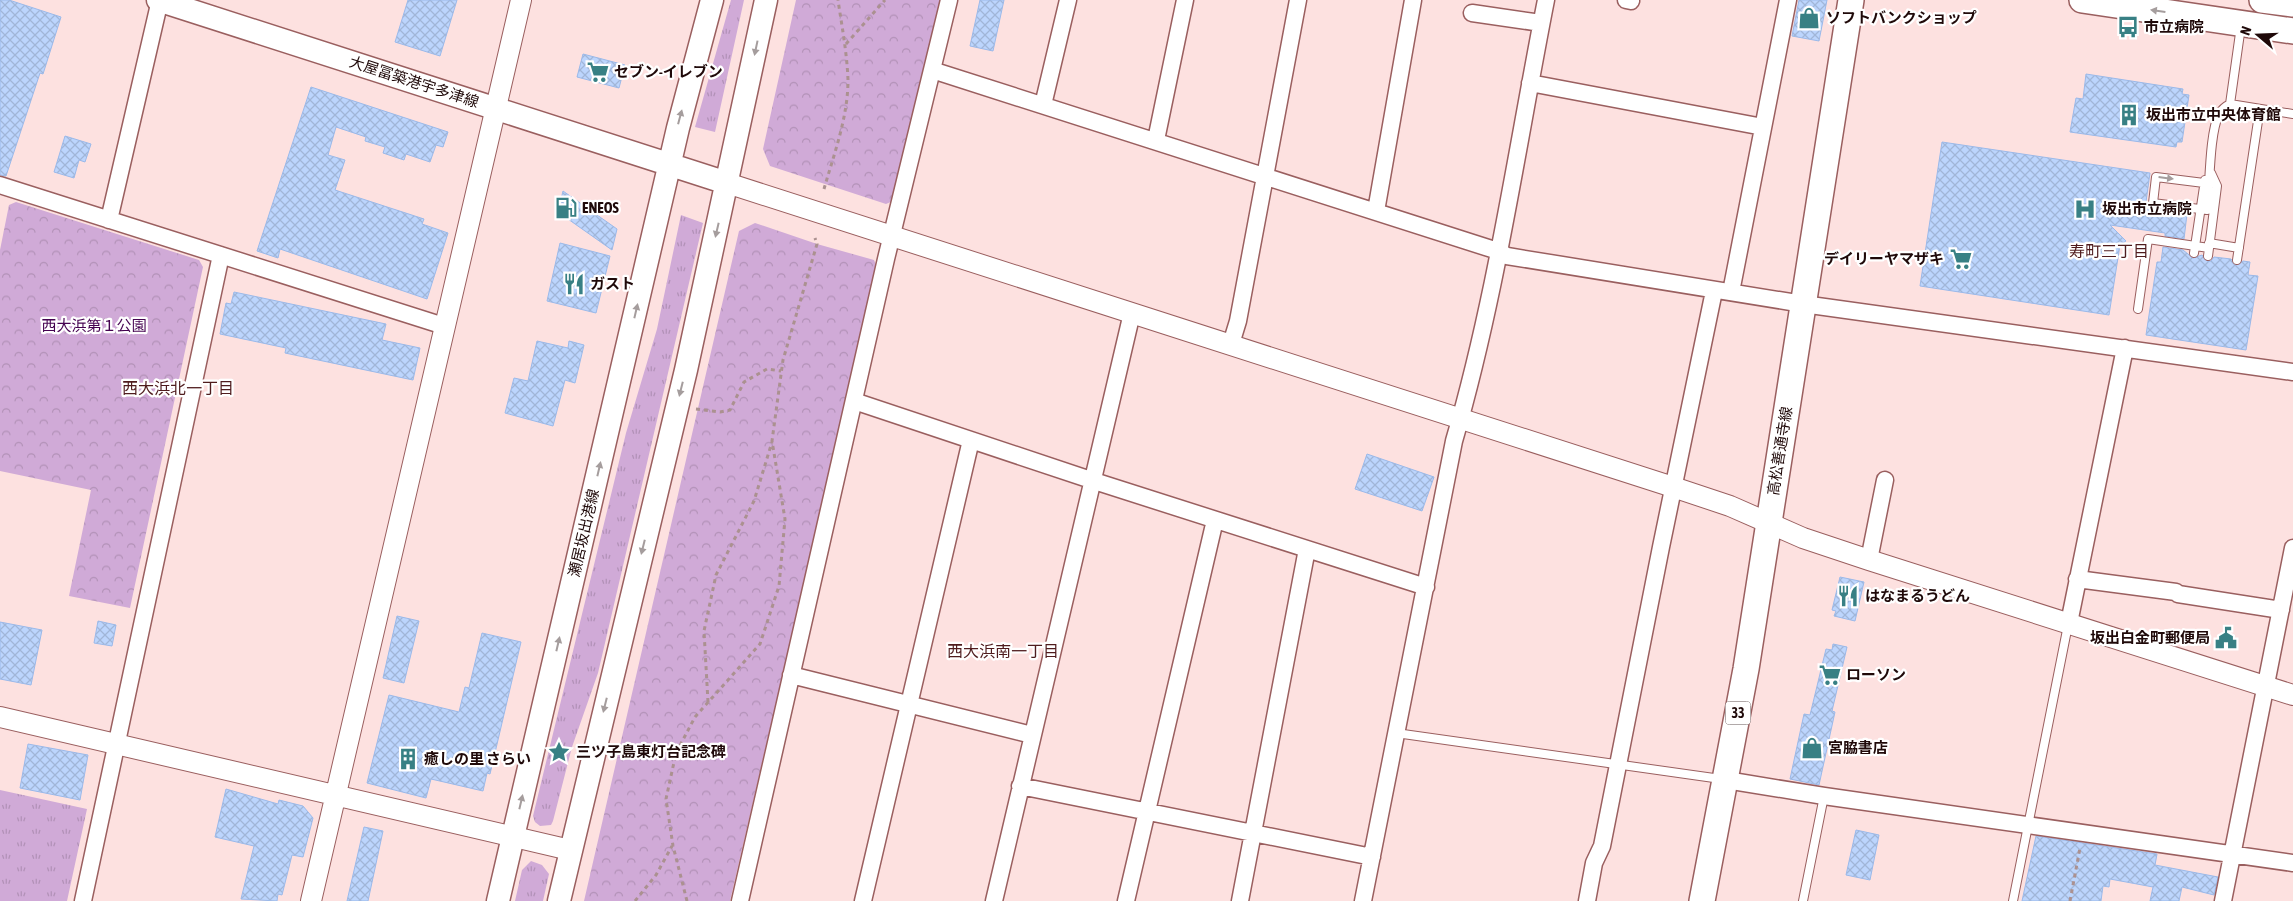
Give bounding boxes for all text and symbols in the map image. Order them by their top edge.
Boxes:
shop icon: ソフトバンクショップ [1796,5,1822,31]
one-way arrow [2150,7,2166,15]
place label: ソフトバンクショップ [1826,9,1977,26]
north arrow [2233,10,2283,60]
bus stop icon: 市立病院 [2115,14,2141,40]
place label: 市立病院 [2144,18,2204,35]
text: N [2237,24,2255,37]
one-way arrow [752,40,760,55]
street label: 大屋冨築港宇多津線 [347,53,481,110]
supermarket icon: セブン-イレブン [585,59,611,85]
place label: セブン-イレブン [614,63,723,80]
building icon: 坂出市立中央体育館 [2116,102,2142,128]
place label: 坂出市立中央体育館 [2146,106,2281,123]
one-way arrow [677,110,685,125]
one-way arrow [2159,175,2175,183]
fuel station icon: ENEOS [553,195,579,221]
hospital icon: 坂出市立病院 [2072,196,2098,222]
place label: ENEOS [582,199,619,216]
place label: 坂出市立病院 [2102,200,2192,217]
one-way arrow [713,223,721,238]
district label: 寿町三丁目 [2069,242,2149,260]
supermarket icon: デイリーヤマザキ [1948,246,1974,272]
place label: デイリーヤマザキ [1824,250,1944,267]
restaurant icon: ガスト [561,271,587,297]
place label: ガスト [590,275,635,292]
one-way arrow [632,303,640,318]
park label: 西大浜第１公園 [41,317,147,334]
district label: 西大浜北一丁目 [122,379,234,397]
one-way arrow [677,381,685,396]
street label: 高松善通寺線 [1764,405,1795,497]
one-way arrow [595,461,603,476]
street label: 瀬居坂出港線 [565,487,602,579]
one-way arrow [639,539,647,554]
restaurant icon: はなまるうどん [1835,583,1861,609]
place label: はなまるうどん [1865,587,1970,604]
public building icon: 坂出白金町郵便局 [2213,625,2239,651]
place label: 坂出白金町郵便局 [2090,629,2210,646]
one-way arrow [554,637,562,652]
district label: 西大浜南一丁目 [947,642,1059,660]
supermarket icon: ローソン [1817,662,1843,688]
place label: ローソン [1846,666,1906,683]
one-way arrow [601,697,609,712]
road number: 33 [1726,701,1750,724]
shop icon: 宮脇書店 [1799,735,1825,761]
place icon: 三ツ子島東灯台記念碑 [546,739,572,765]
place label: 宮脇書店 [1828,739,1888,756]
place label: 三ツ子島東灯台記念碑 [576,743,726,760]
building icon: 癒しの里 さらい [395,746,421,772]
place label: 癒しの里 さらい [424,750,531,767]
one-way arrow [517,795,525,810]

